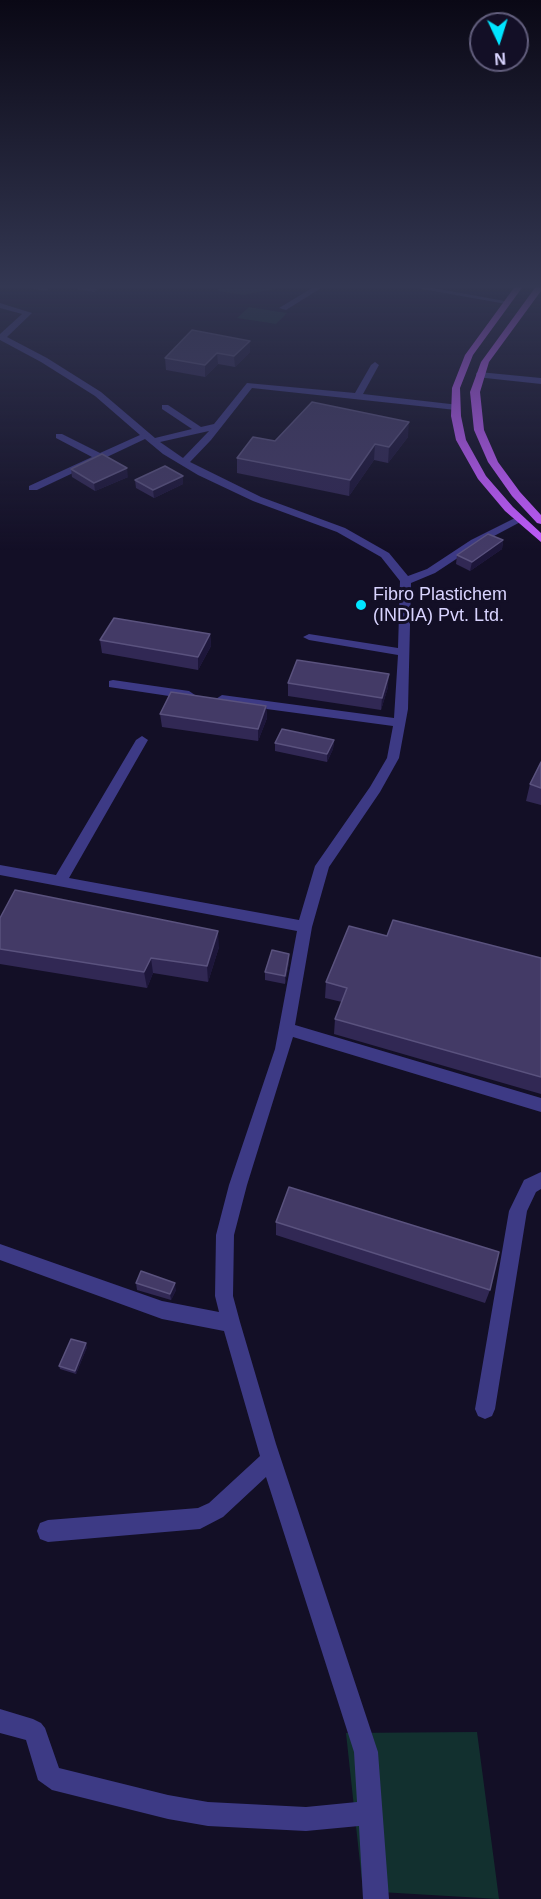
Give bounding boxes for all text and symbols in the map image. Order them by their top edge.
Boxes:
north arrow [469,12,529,72]
text: N [494,50,507,67]
place label: Fibro Plastichem (INDIA) Pvt. Ltd. [373,584,507,626]
marker: Fibro Plastichem (INDIA) Pvt. Ltd. [354,598,368,612]

